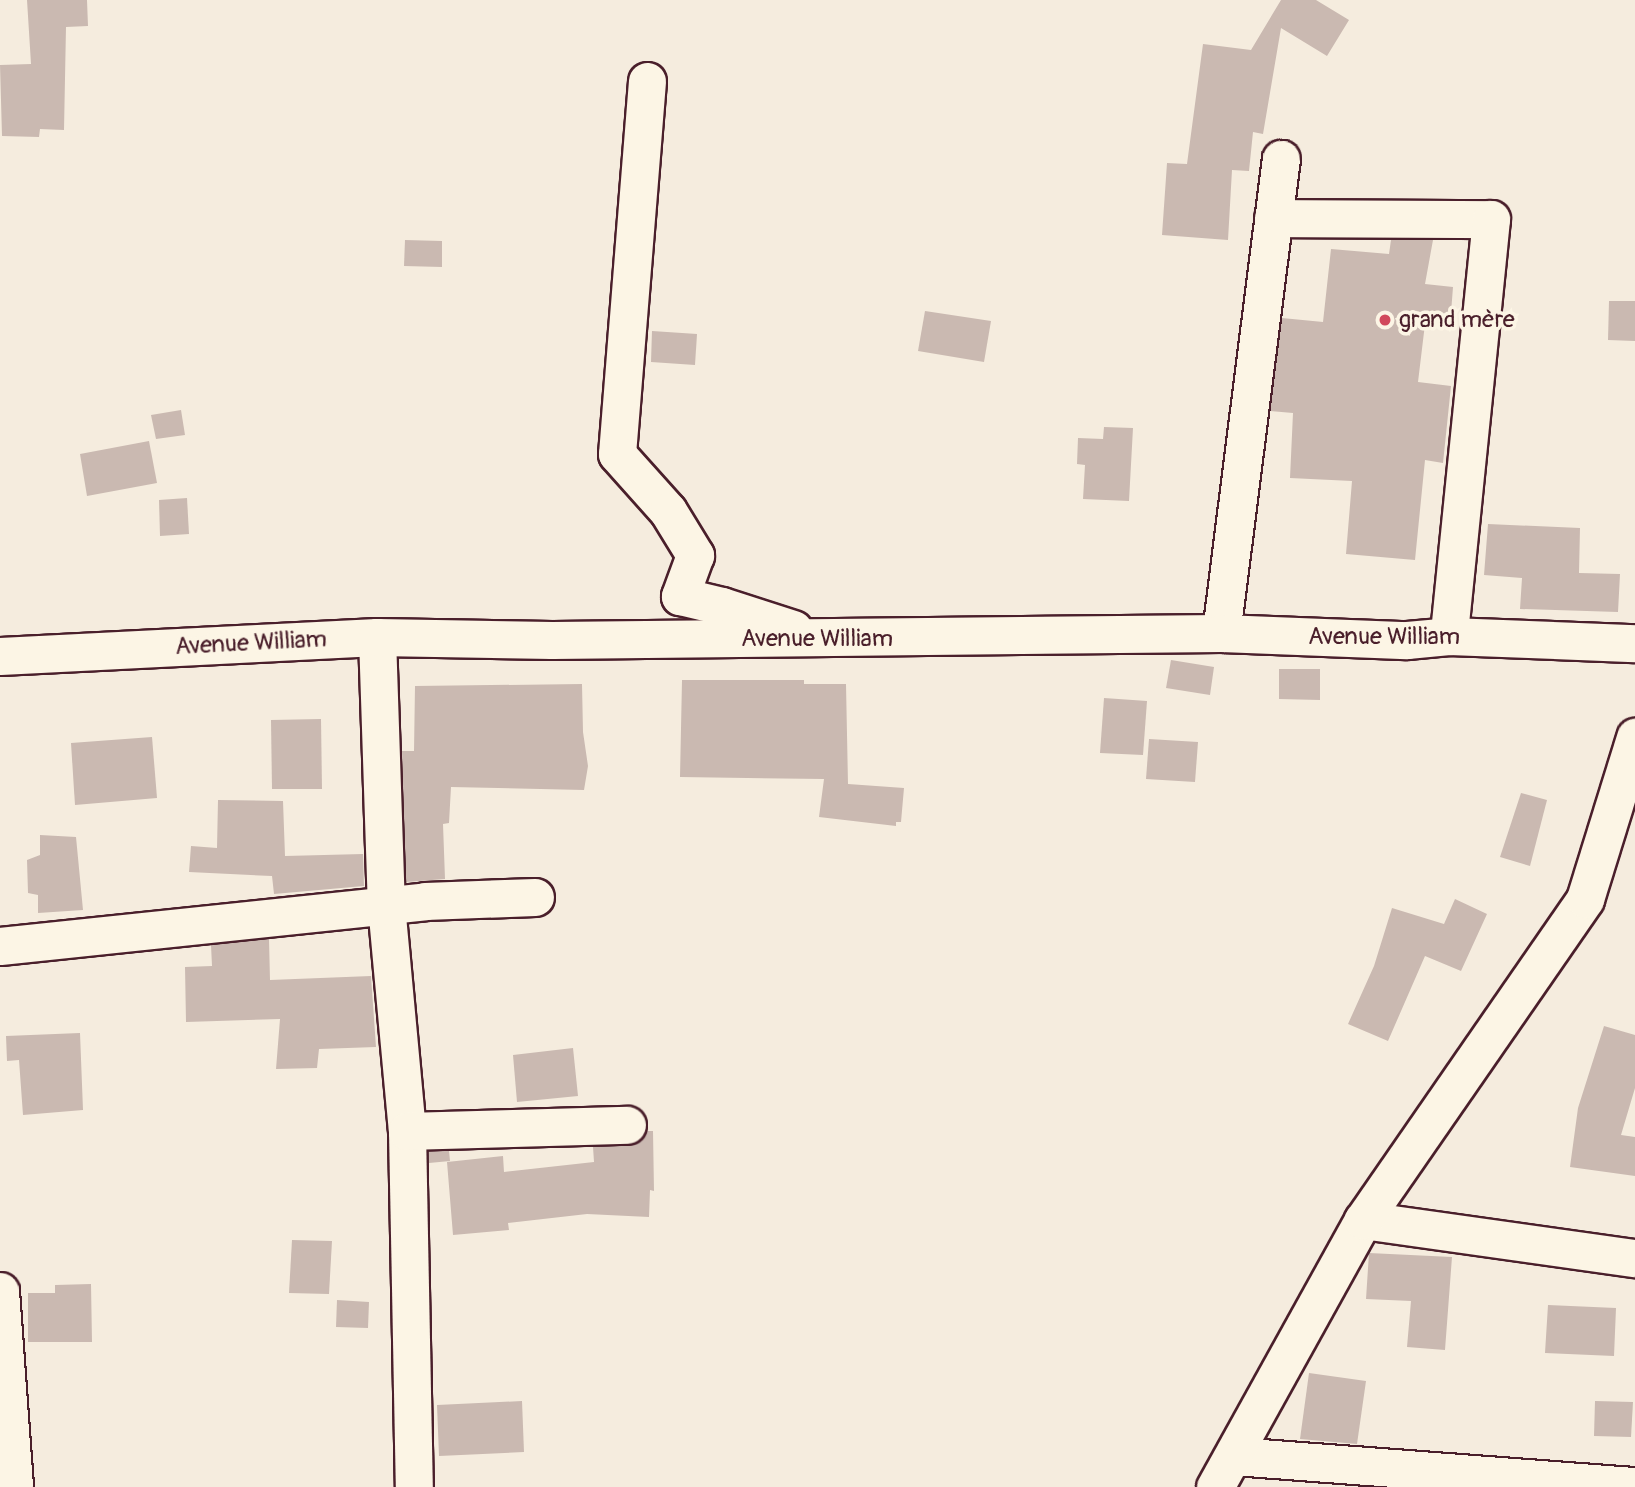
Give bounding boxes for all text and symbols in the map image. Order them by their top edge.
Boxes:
place label: grand mère [1399,306,1515,334]
marker: grand mère [1377,312,1393,328]
street label: Avenue William [1308,623,1460,651]
street label: Avenue William [174,625,328,661]
street label: Avenue William [741,625,893,653]

